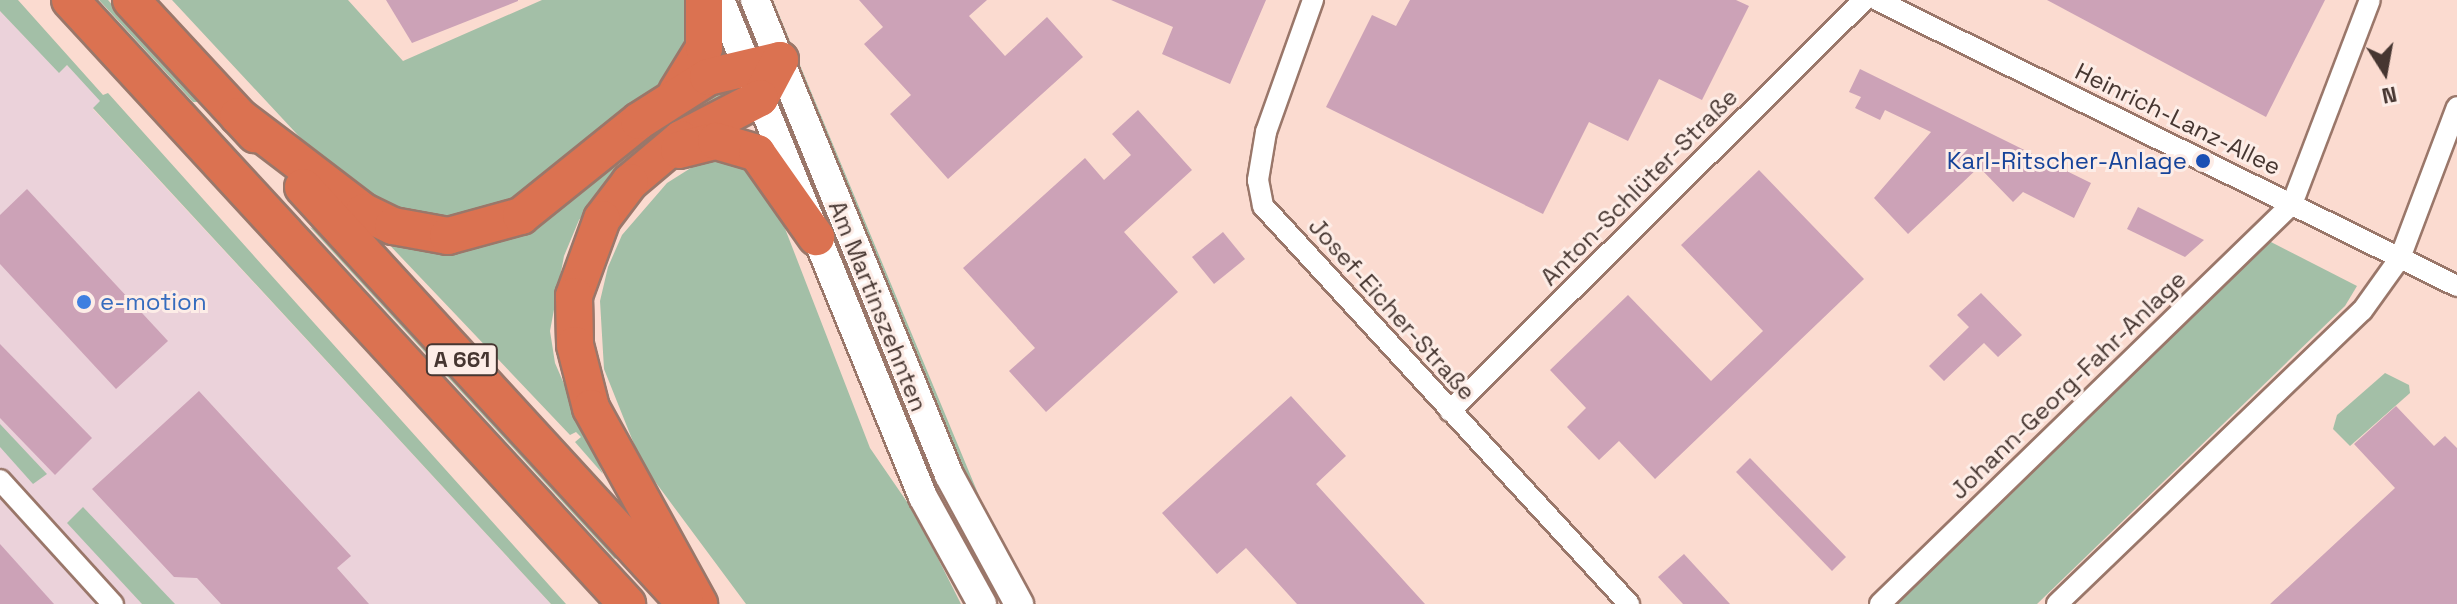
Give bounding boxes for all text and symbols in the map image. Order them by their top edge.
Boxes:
north arrow [2345,32,2425,112]
street label: Heinrich-Lanz-Allee [2071,57,2285,181]
text: N [2380,80,2399,111]
street label: Anton-Schlüter-Straße [1535,83,1743,291]
place label: Karl-Ritscher-Anlage [1947,147,2187,175]
marker: Karl-Ritscher-Anlage [2194,152,2212,170]
street label: Am Martinszehnten [823,196,933,416]
street label: Josef-Eicher-Straße [1303,212,1481,406]
street label: Johann-Georg-Fahr-Anlage [1944,265,2192,505]
place label: e-motion [100,288,207,316]
marker: e-motion [75,293,93,311]
road number: A 661 [424,342,500,378]

